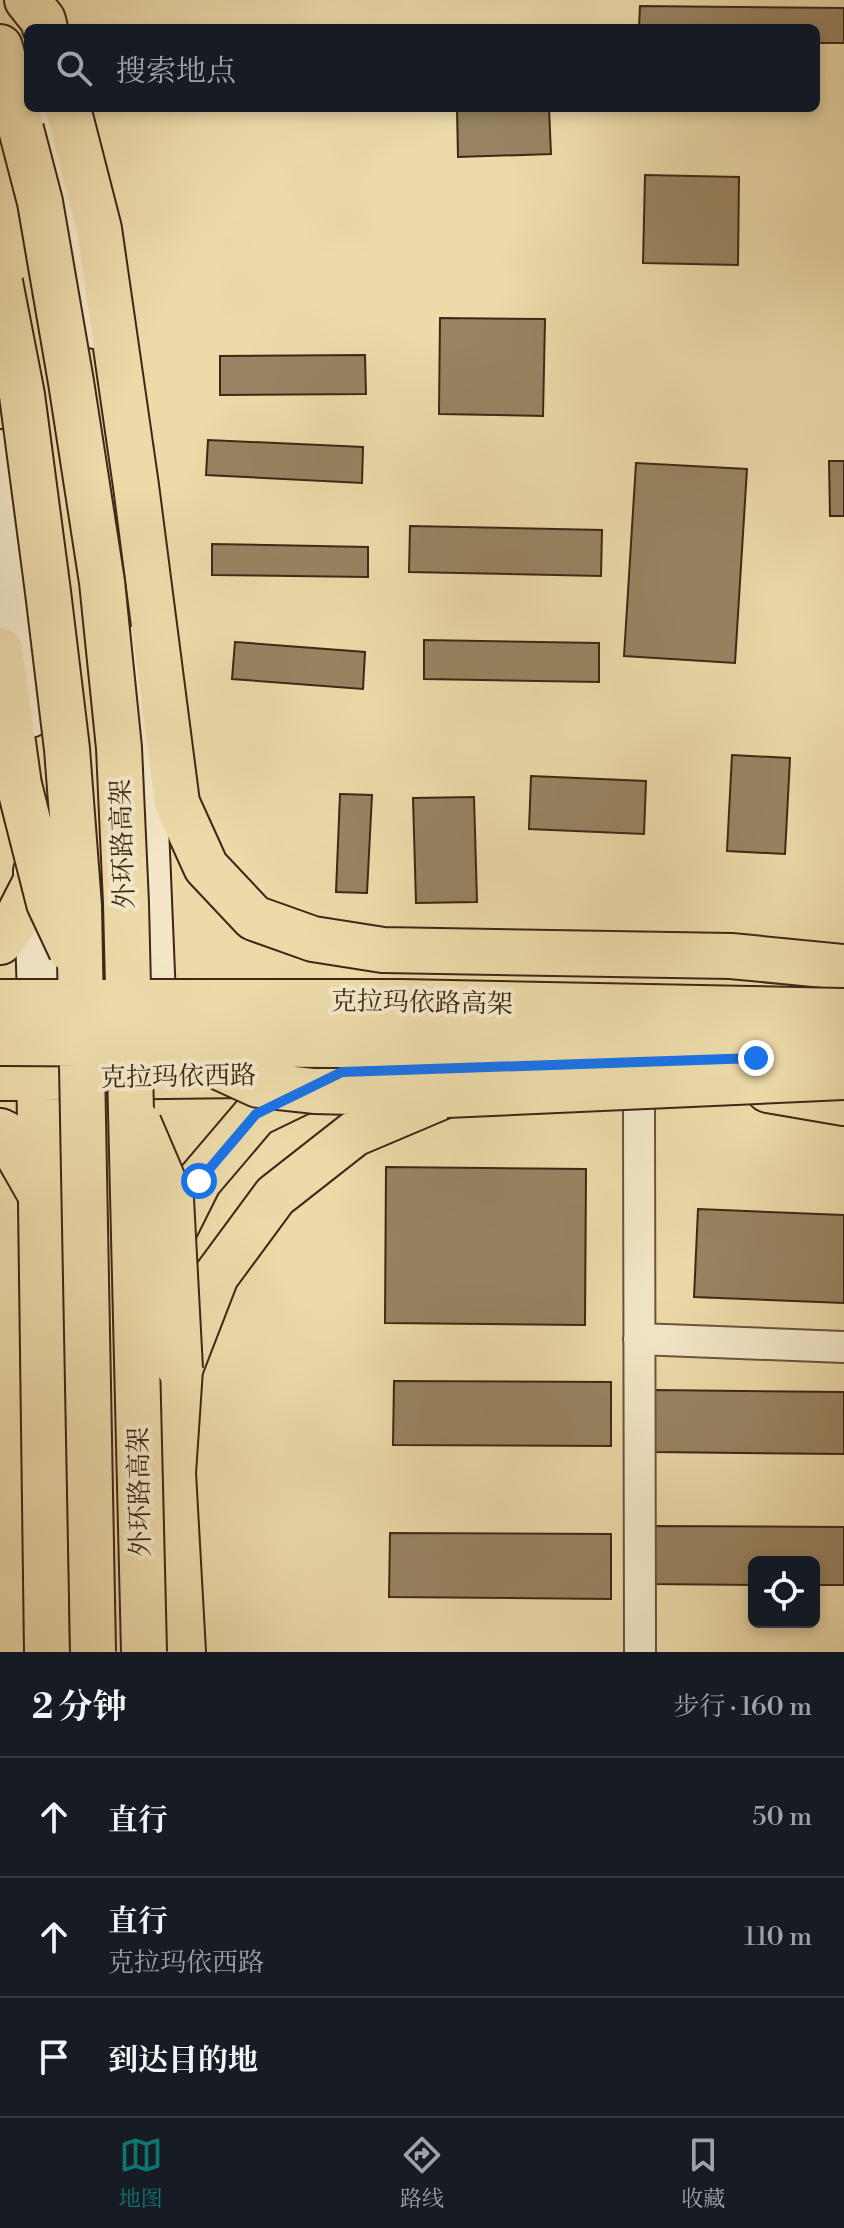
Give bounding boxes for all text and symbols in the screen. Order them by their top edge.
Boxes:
search box [24,24,820,112]
icon: search [52,46,96,90]
text: 搜索地点 [116,53,236,91]
street label: 外环路高架 [105,778,141,910]
street label: 克拉玛依路高架 [331,985,513,1021]
route end [738,1040,774,1076]
street label: 克拉玛依西路 [100,1060,256,1094]
route start [181,1163,217,1199]
street label: 外环路高架 [123,1427,157,1557]
map controls [748,1556,820,1628]
button: locate [748,1556,820,1628]
text: 2 分钟 [32,1687,127,1729]
text: 步行 · 160 m [674,1691,812,1723]
icon: ahead [32,1795,76,1839]
text: 50 m [752,1801,812,1833]
text: 直行 [108,1802,168,1840]
text: 直行 [108,1903,168,1941]
icon: ahead [32,1915,76,1959]
text: 110 m [744,1921,812,1953]
text: 克拉玛依西路 [108,1947,264,1979]
icon: arrive [32,2035,76,2079]
text: 到达目的地 [108,2042,258,2080]
tab: 地图 [119,2133,163,2213]
tab: 路线 [400,2133,444,2213]
tab: 收藏 [681,2133,725,2213]

